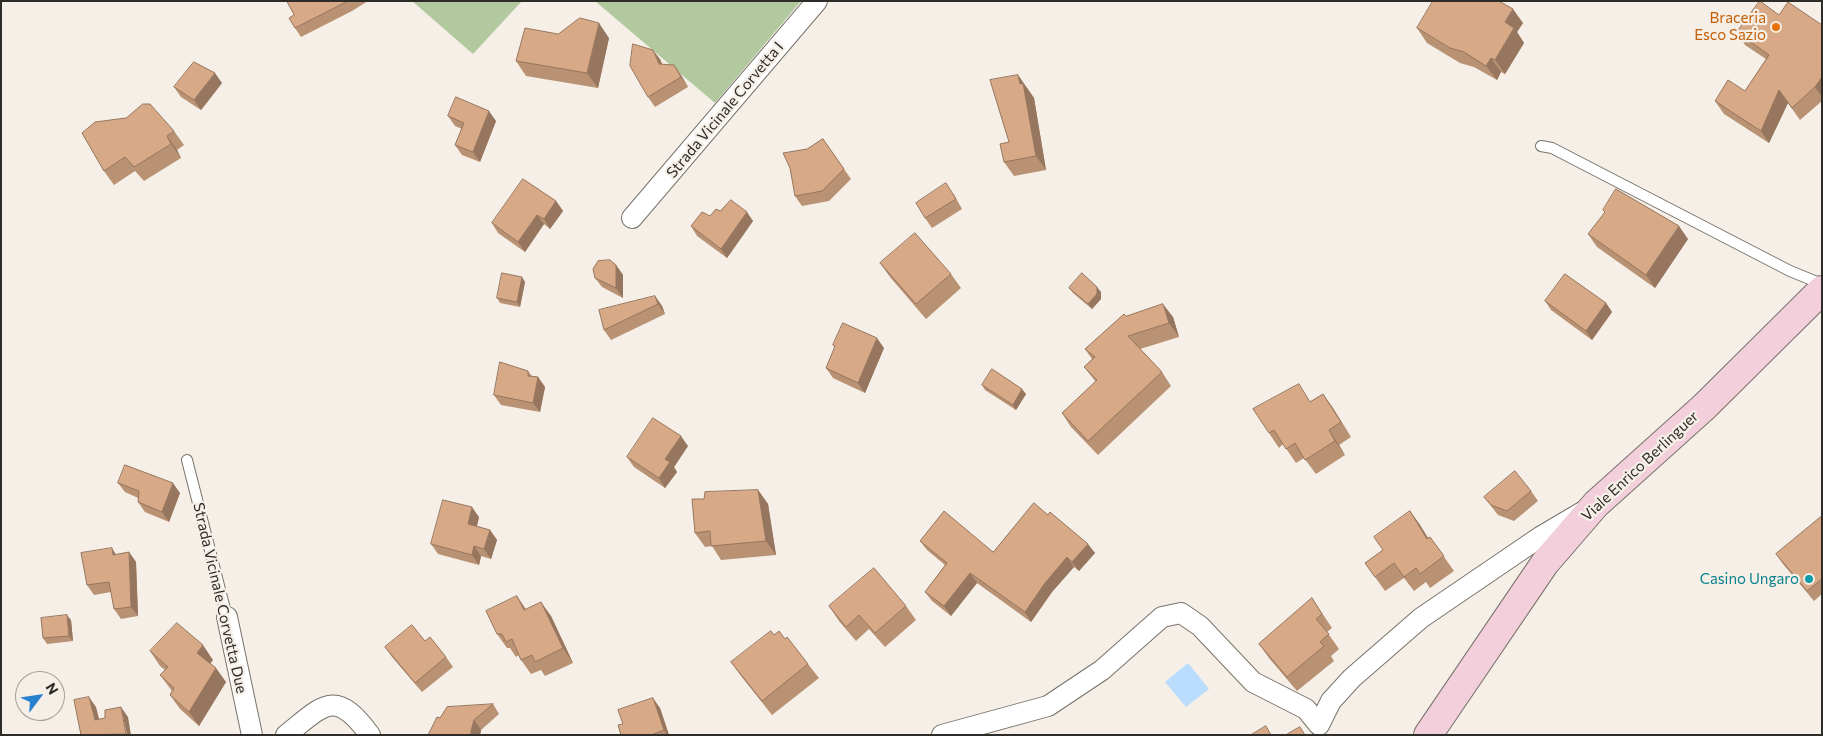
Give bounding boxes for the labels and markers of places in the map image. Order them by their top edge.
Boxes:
place label: Braceria Esco Sazio [1694,9,1766,44]
marker: Braceria Esco Sazio [1770,21,1782,33]
place label: Casino Ungaro [1700,570,1799,588]
marker: Casino Ungaro [1803,573,1815,585]

